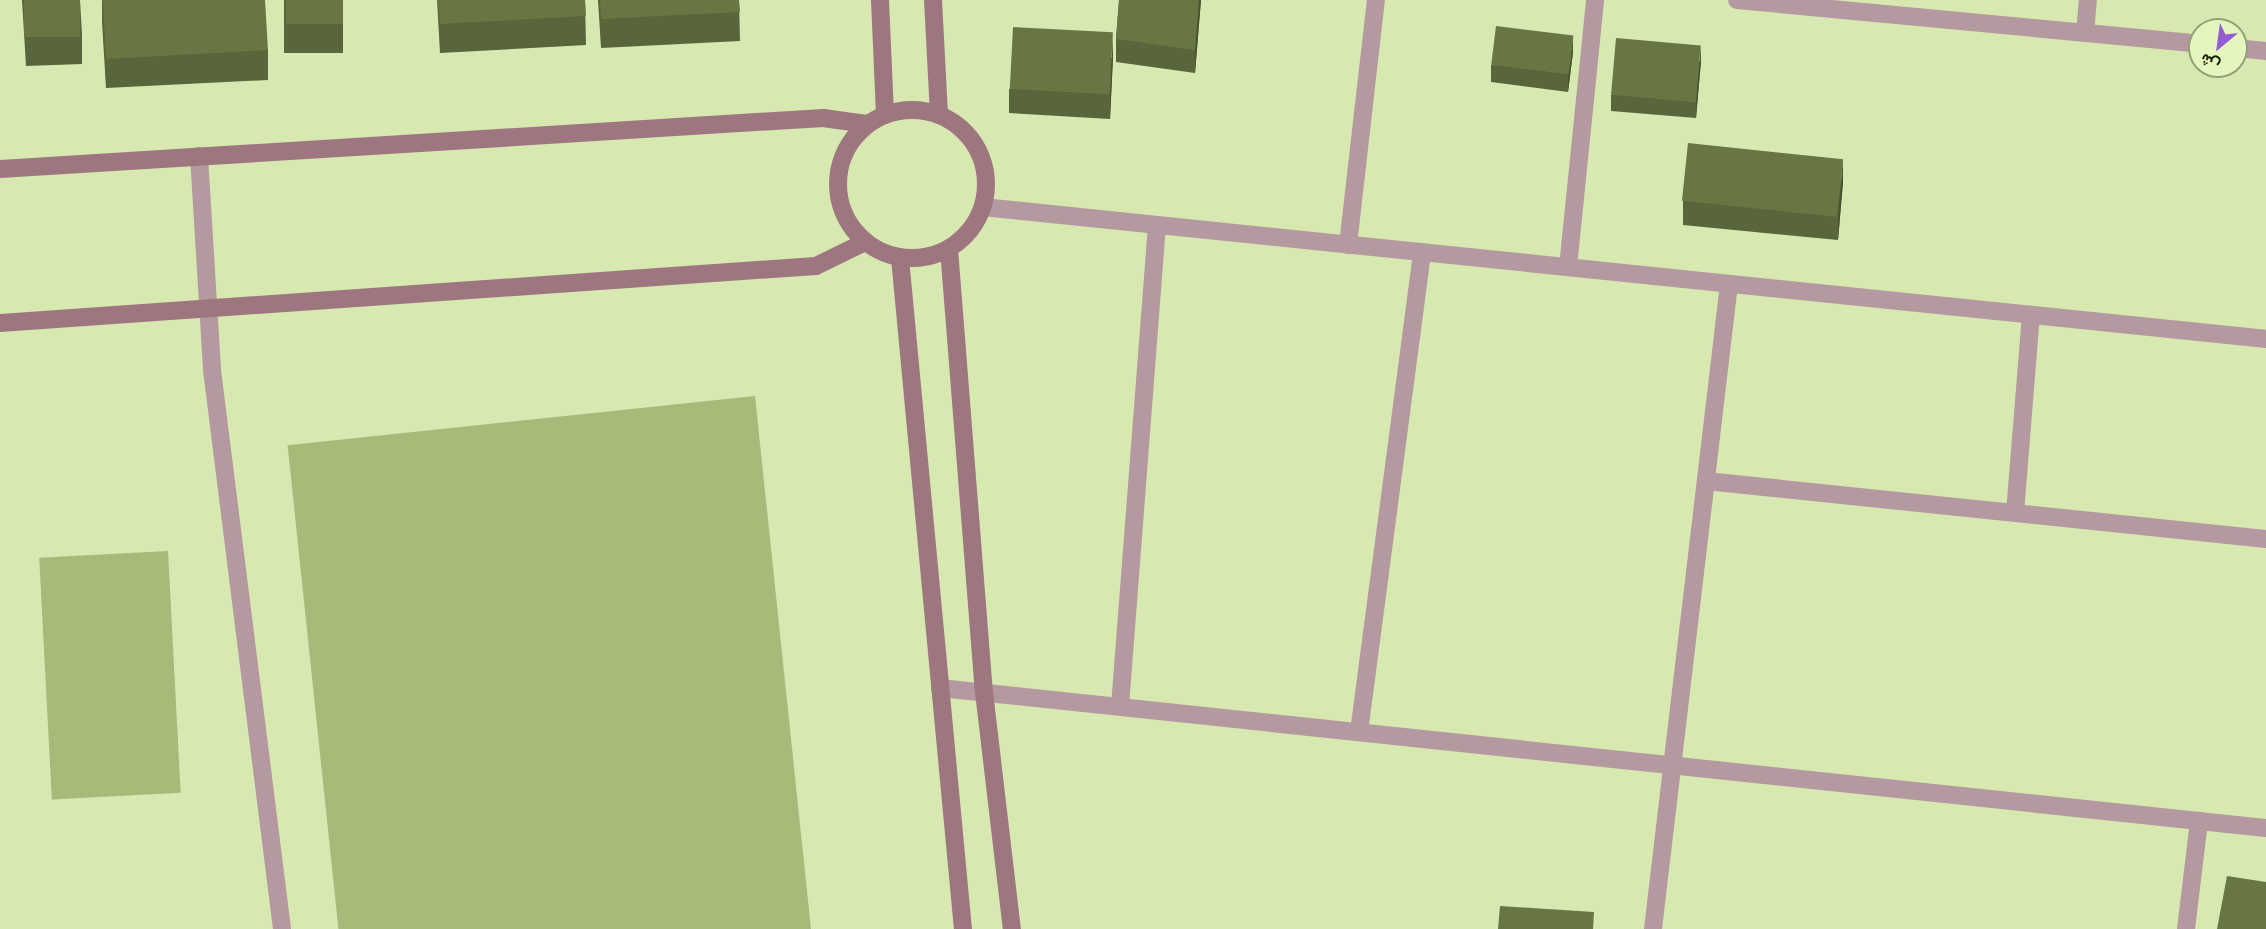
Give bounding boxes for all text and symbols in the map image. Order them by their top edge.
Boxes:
north arrow [2188,18,2248,78]
text: ش [2197,49,2223,75]

